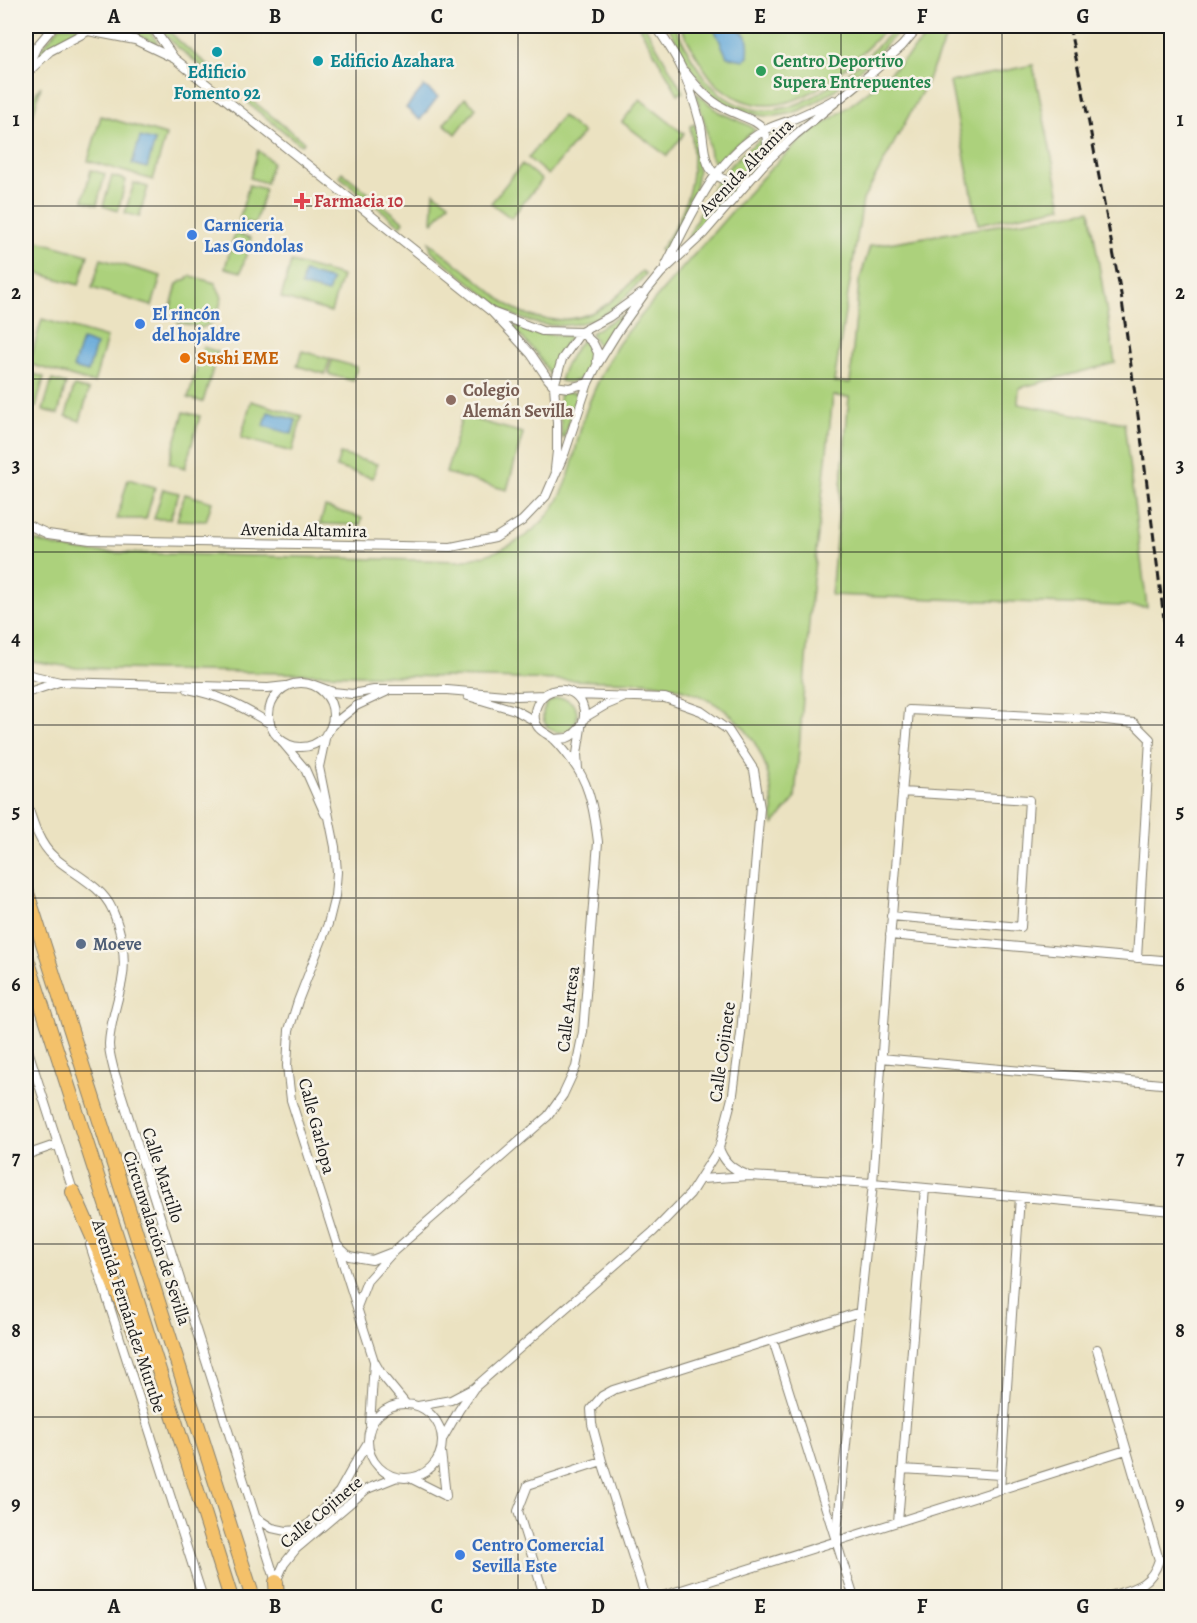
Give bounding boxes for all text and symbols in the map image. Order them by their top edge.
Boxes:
text: A [107,3,121,30]
text: B [269,3,281,30]
text: C [431,3,443,30]
text: D [591,3,605,30]
text: E [754,3,766,30]
text: F [917,3,928,30]
text: G [1076,3,1090,30]
marker: Edificio Fomento 92 [210,45,224,59]
place label: Edificio Azahara [330,49,455,73]
place label: Centro Deportivo Supera Entrepuentes [773,49,931,94]
marker: Edificio Azahara [311,54,325,68]
place label: Edificio Fomento 92 [174,60,261,105]
marker: Centro Deportivo Supera Entrepuentes [754,64,768,78]
text: 1 [12,106,20,133]
text: 1 [1176,106,1184,133]
street label: Avenida Altamira [693,113,799,222]
place label: Farmacia 10 [314,189,403,213]
marker: Farmacia 10 [295,194,309,208]
place label: Carniceria Las Gondolas [204,213,303,258]
marker: Carniceria Las Gondolas [185,228,199,242]
text: 2 [11,279,21,306]
text: 2 [1175,279,1185,306]
place label: El rincón del hojaldre [152,302,240,347]
marker: El rincón del hojaldre [133,317,147,331]
place label: Sushi EME [197,346,279,370]
marker: Sushi EME [178,351,192,365]
place label: Colegio Alemán Sevilla [462,378,574,423]
marker: Colegio Alemán Sevilla [444,393,458,407]
text: 3 [12,452,20,479]
text: 3 [1176,452,1184,479]
street label: Avenida Altamira [240,517,368,543]
text: 4 [11,625,21,652]
text: 4 [1175,625,1185,652]
text: 5 [12,798,20,825]
text: 5 [1176,798,1184,825]
place label: Moeve [93,932,142,956]
marker: Moeve [74,937,88,951]
street label: Calle Artesa [551,964,585,1054]
text: 6 [11,971,21,998]
text: 6 [1175,971,1185,998]
street label: Calle Cojinete [703,1000,741,1104]
street label: Calle Garlopa [293,1075,341,1177]
street label: Calle Martillo [136,1124,190,1226]
text: 7 [12,1144,21,1171]
text: 7 [1176,1144,1185,1171]
street label: Circunvalación de Sevilla [117,1148,197,1329]
street label: Avenida Fernández Murube [86,1215,172,1416]
text: 8 [11,1317,21,1344]
text: 8 [1175,1317,1185,1344]
street label: Calle Cojinete [274,1470,368,1554]
text: 9 [11,1490,21,1517]
text: 9 [1175,1490,1185,1517]
place label: Centro Comercial Sevilla Este [472,1533,604,1578]
marker: Centro Comercial Sevilla Este [453,1548,467,1562]
text: A [107,1593,121,1620]
text: B [269,1593,281,1620]
text: C [431,1593,443,1620]
text: D [591,1593,605,1620]
text: E [754,1593,766,1620]
text: F [917,1593,928,1620]
text: G [1076,1593,1090,1620]

